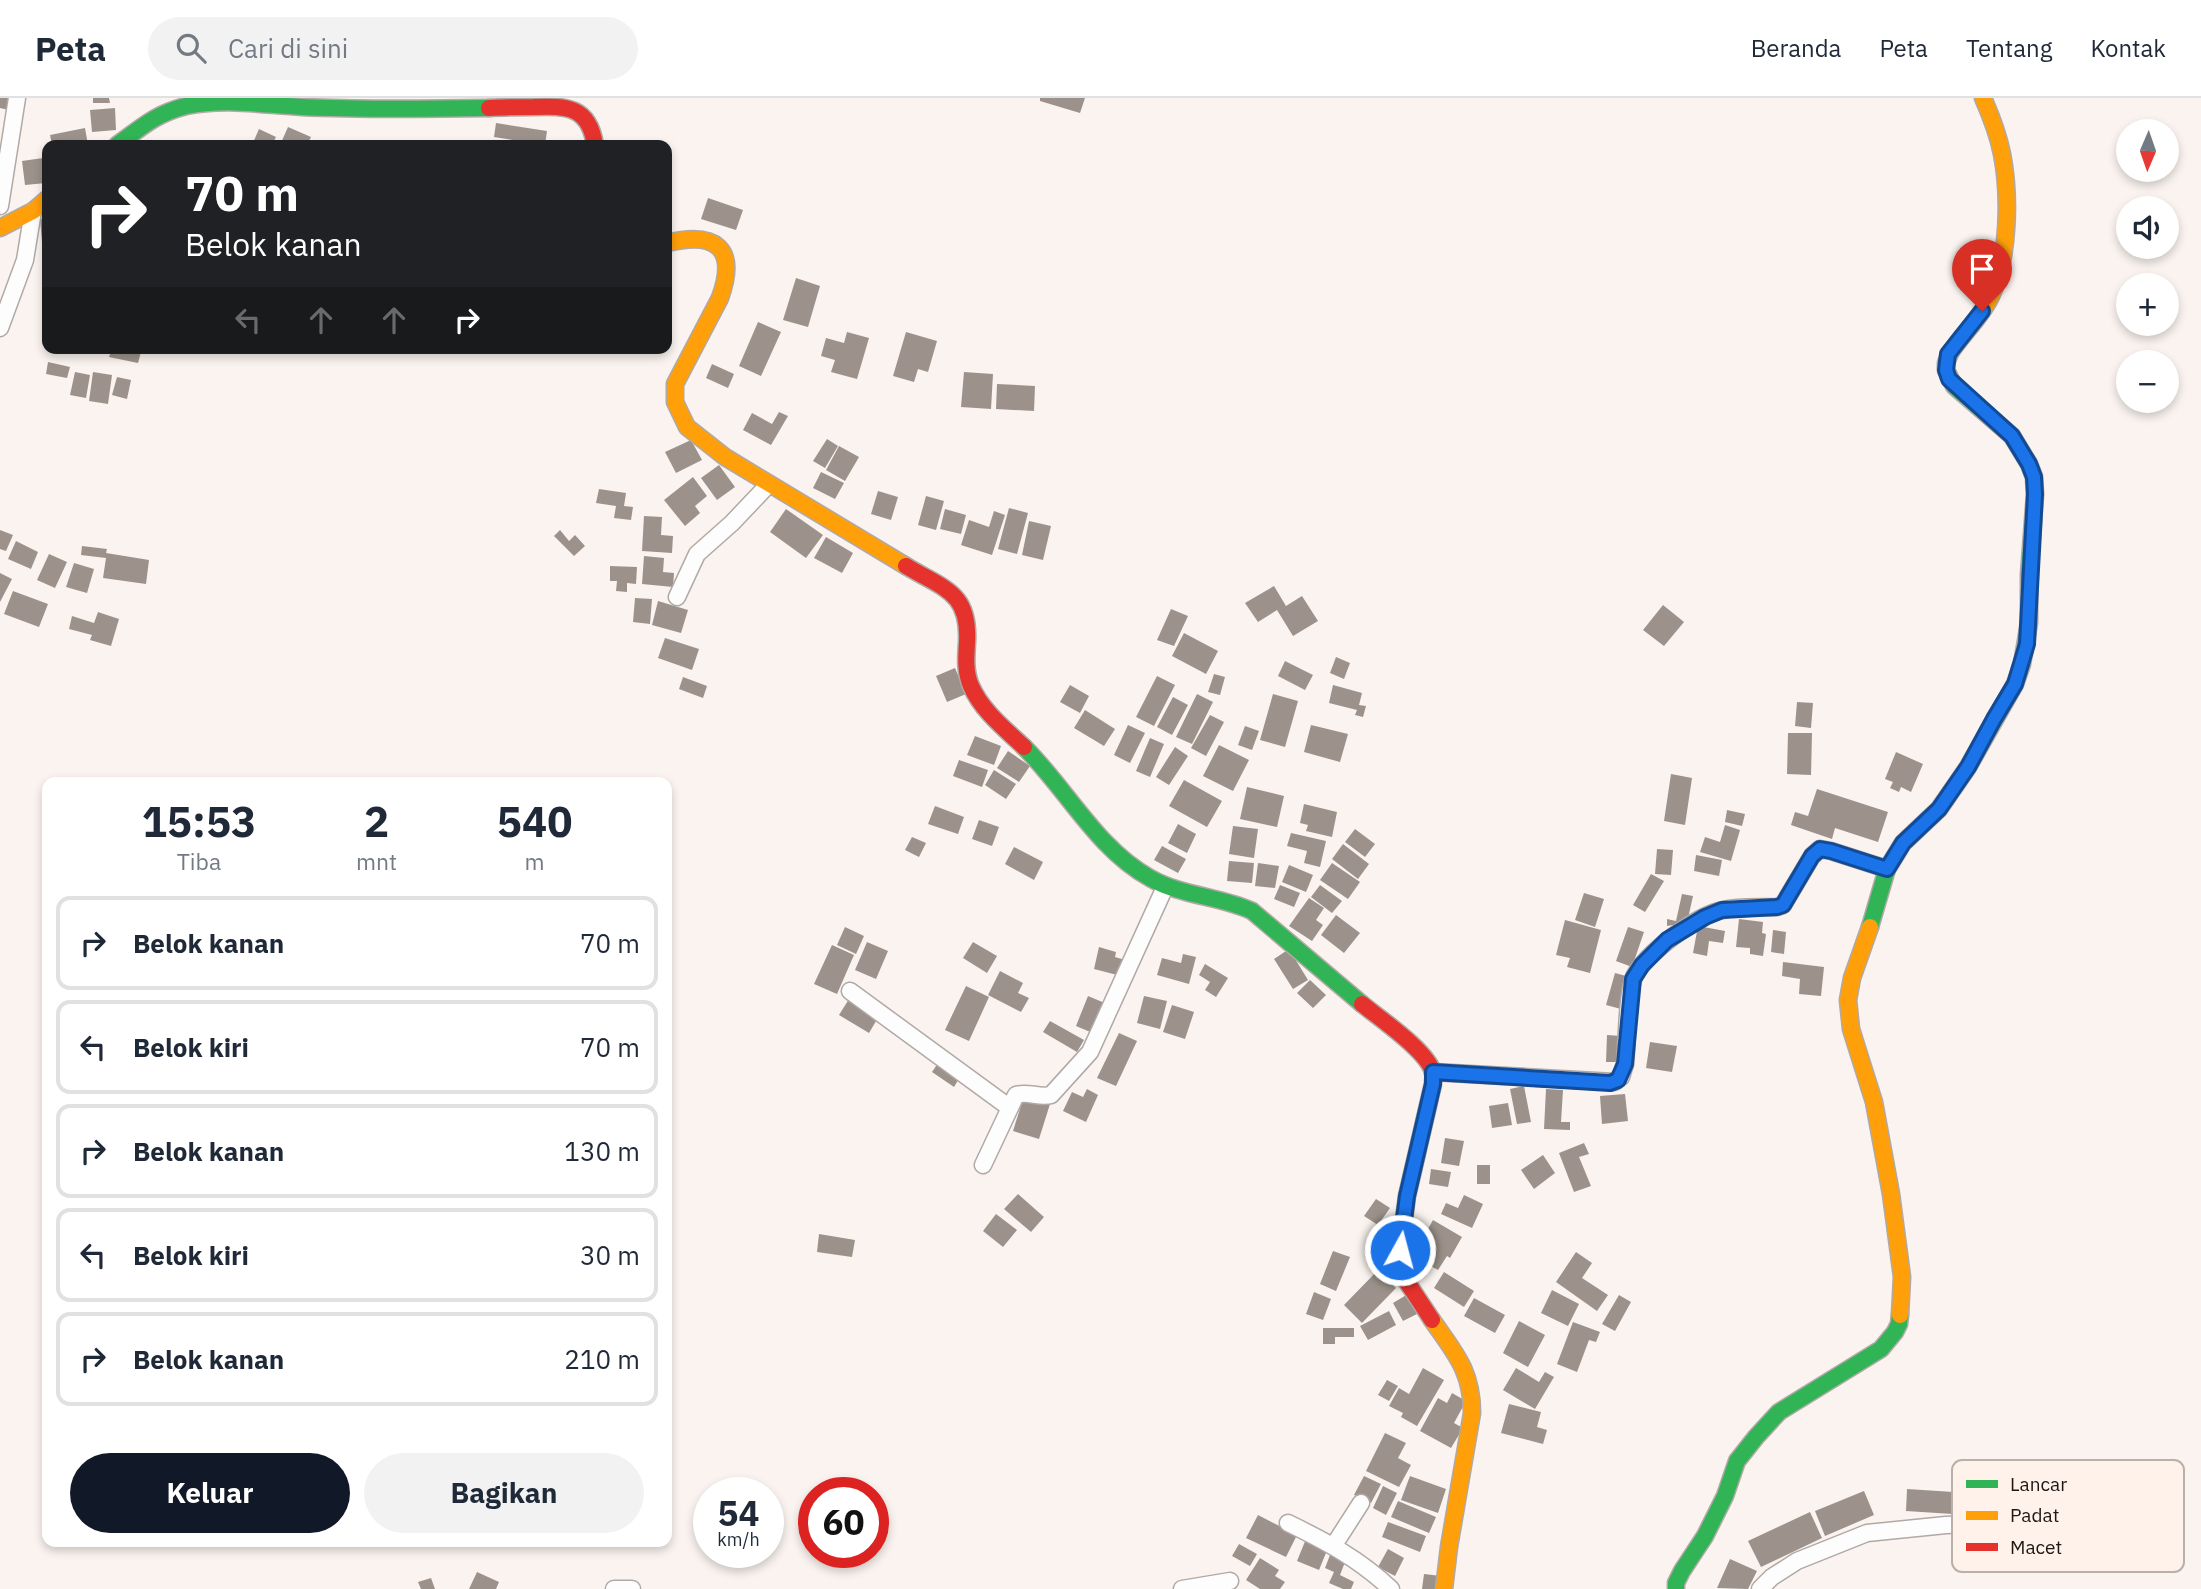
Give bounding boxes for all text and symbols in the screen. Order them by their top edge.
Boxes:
search box [148,17,638,80]
text: Peta [35,27,106,70]
icon: search [172,29,210,67]
text: Cari di sini [228,31,348,65]
text: Beranda [1751,32,1841,64]
text: Peta [1879,32,1928,64]
text: Tentang [1966,32,2052,64]
text: Kontak [2090,32,2166,64]
north arrow [2116,119,2179,182]
map controls [2116,119,2179,413]
text: 70 m [185,161,299,224]
icon: right [70,168,161,259]
button: sound [2116,196,2179,259]
text: Belok kanan [185,223,362,265]
pin [1952,239,2012,311]
icon: arrive [1963,250,2001,288]
button: + [2116,273,2179,336]
icon: left [229,301,267,339]
icon: ahead [302,301,340,339]
icon: ahead [375,301,413,339]
icon: right [448,301,486,339]
button: − [2116,350,2179,413]
text: 15:53 [142,794,256,849]
text: 2 [364,794,389,849]
text: 540 [497,794,572,849]
text: Tiba [177,846,221,876]
text: mnt [356,846,397,876]
text: m [525,846,545,876]
icon: right [74,924,112,962]
text: Belok kanan [133,926,284,960]
text: 70 m [580,926,640,960]
icon: left [74,1028,112,1066]
text: Belok kiri [133,1030,249,1064]
text: 70 m [580,1030,640,1064]
icon: right [74,1132,112,1170]
text: Belok kanan [133,1134,284,1168]
text: 130 m [564,1134,640,1168]
position arrow [1363,1213,1437,1287]
icon: left [74,1236,112,1274]
text: Belok kiri [133,1238,249,1272]
text: 30 m [580,1238,640,1272]
icon: right [74,1340,112,1378]
text: Belok kanan [133,1342,284,1376]
text: 210 m [564,1342,640,1376]
button: Keluar [70,1453,350,1533]
button: Bagikan [364,1453,644,1533]
legend [1952,1460,2184,1572]
text: Lancar [2010,1472,2067,1496]
speed limit sign: 60 [798,1477,889,1568]
text: 54 [717,1490,760,1536]
text: Padat [2010,1503,2059,1527]
text: km/h [717,1528,760,1551]
text: Macet [2010,1535,2062,1559]

